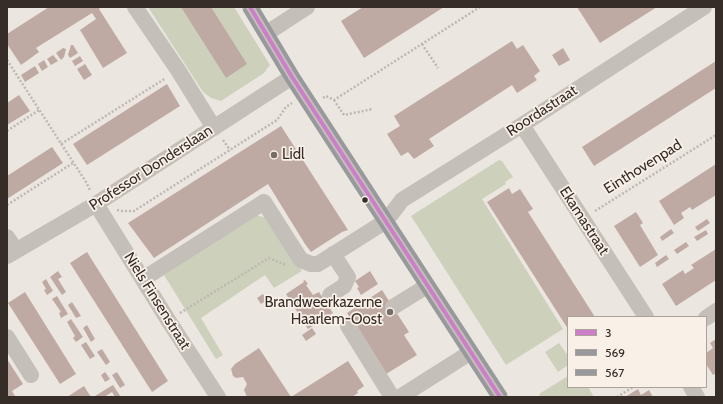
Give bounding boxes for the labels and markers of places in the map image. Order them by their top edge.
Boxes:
place label: Lidl [282,146,305,164]
marker: Lidl [269,150,279,160]
unlabelled marker [360,195,370,205]
place label: Brandweerkazerne Haarlem-Oost [264,294,382,329]
marker: Brandweerkazerne Haarlem-Oost [385,307,395,317]

